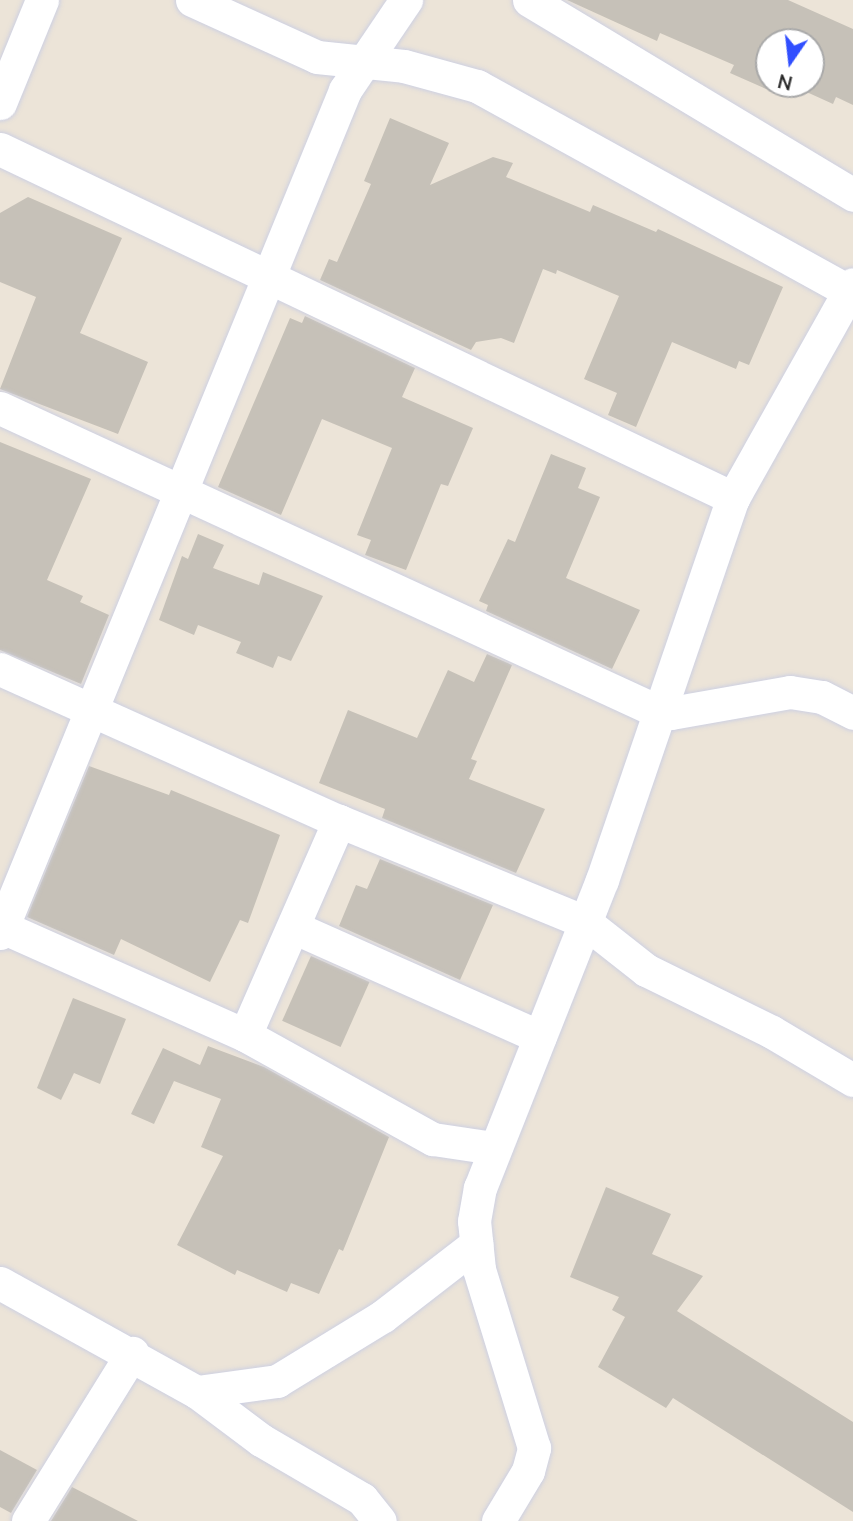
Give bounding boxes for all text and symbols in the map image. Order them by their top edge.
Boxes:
north arrow [755,28,825,98]
text: N [775,67,795,96]

